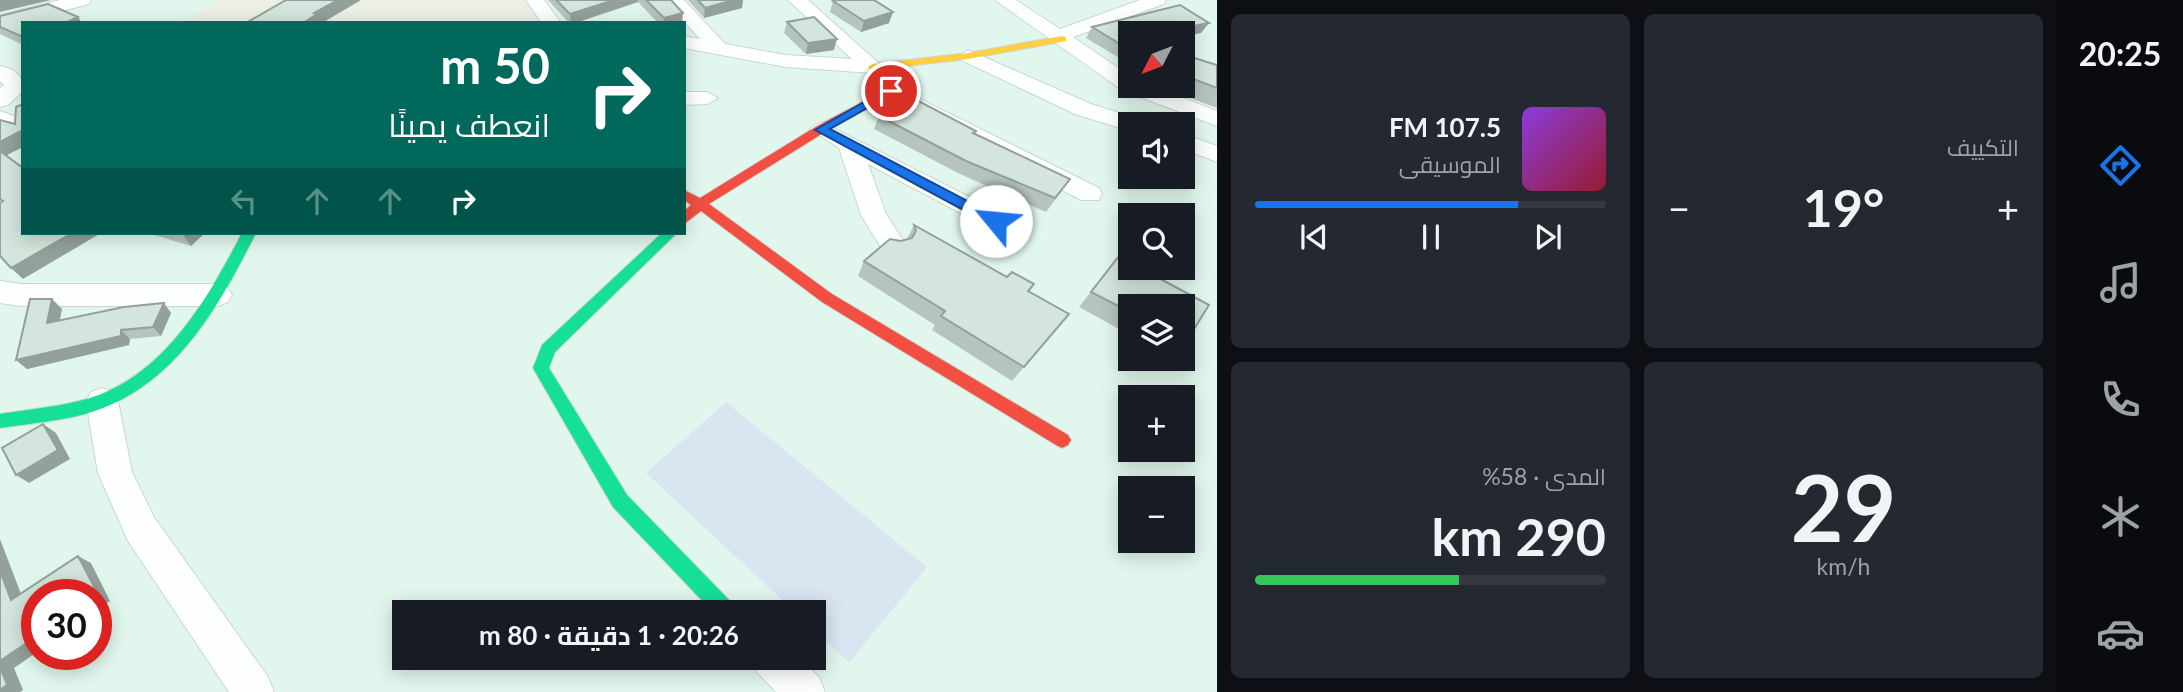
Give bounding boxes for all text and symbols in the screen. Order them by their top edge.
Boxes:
north arrow [1118,21,1195,98]
map controls [1118,21,1195,553]
text: 20:25 [2079,34,2161,73]
text: 50 m [440,36,550,94]
icon: right [574,49,665,140]
pin [861,61,921,121]
icon: arrive [872,72,910,110]
text: انعطف يمينًا [388,105,550,144]
text: 107.5 FM [1389,111,1501,143]
button: sound [1118,112,1195,189]
text: التكييف [1947,133,2019,161]
icon: directions [2096,141,2145,190]
text: الموسيقى [1399,150,1501,178]
text: 19° [1803,176,1884,238]
icon: left [225,182,263,220]
icon: ahead [298,182,336,220]
icon: ahead [371,182,409,220]
icon: right [444,182,482,220]
position arrow [959,184,1033,258]
text: − [1668,185,1690,231]
text: + [1997,185,2019,231]
button: search [1118,203,1195,280]
icon: previous [1295,218,1333,256]
icon: pause [1412,218,1450,256]
icon: next [1529,218,1567,256]
icon: music [2096,258,2145,307]
button: layers [1118,294,1195,371]
icon: phone [2096,375,2145,424]
button: + [1118,385,1195,462]
text: 29 [1791,452,1896,561]
text: المدى · 58% [1482,462,1606,490]
button: − [1118,476,1195,553]
icon: climate [2096,492,2145,541]
text: 290 km [1432,505,1606,567]
text: km/h [1817,552,1870,580]
speed limit sign: 30 [21,579,112,670]
icon: car [2096,609,2145,658]
text: 20:26 · 1 دقيقة · 80 m [479,619,739,651]

